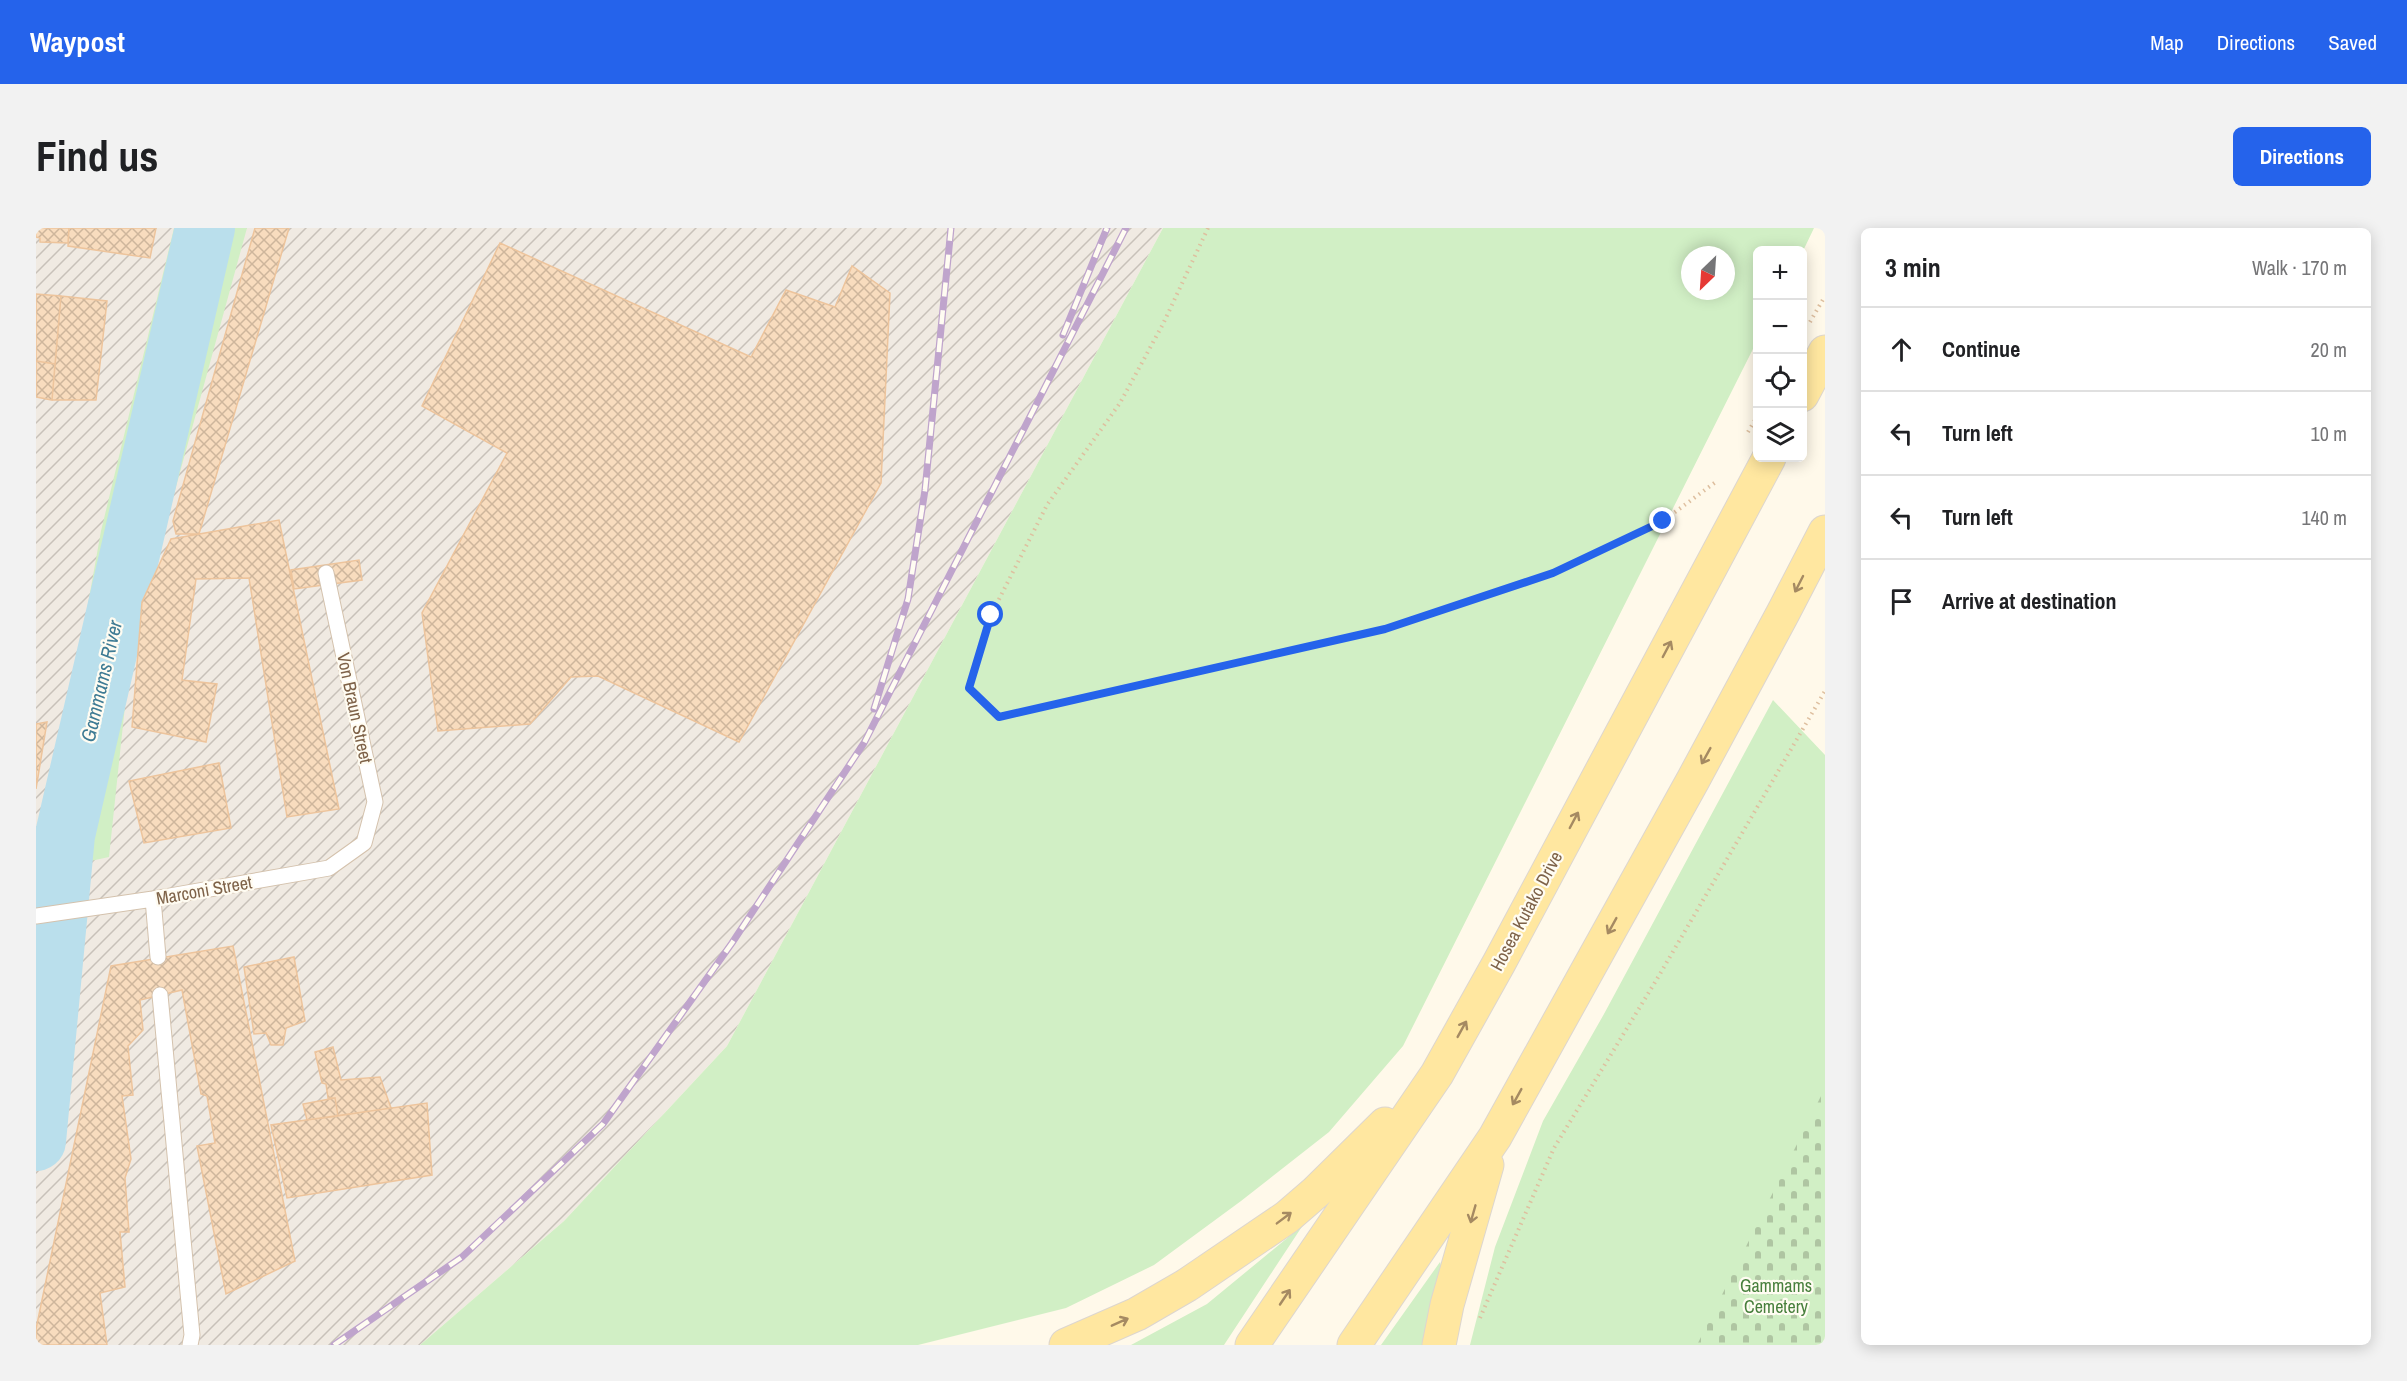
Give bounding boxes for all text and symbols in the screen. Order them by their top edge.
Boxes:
text: Waypost [30,23,125,61]
text: Map [2150,28,2184,57]
text: Directions [2217,28,2295,57]
text: Saved [2328,28,2377,57]
button: Directions [2233,127,2371,186]
text: Find us [36,128,158,184]
north arrow [1681,246,1735,300]
map controls [1753,246,1807,462]
button: + [1753,246,1807,300]
text: 3 min [1885,250,1941,285]
text: Walk · 170 m [2252,254,2347,281]
button: − [1753,300,1807,354]
icon: ahead [1885,333,1918,366]
text: Continue [1942,334,2020,364]
text: 20 m [2311,336,2347,363]
button: locate [1753,354,1807,408]
button: layers [1753,408,1807,462]
icon: left [1885,417,1918,450]
text: Turn left [1942,418,2013,448]
text: 10 m [2311,420,2347,447]
icon: left [1885,501,1918,534]
text: Turn left [1942,502,2013,532]
text: 140 m [2301,504,2347,531]
route end [1649,507,1675,533]
one-way arrow [1792,574,1804,592]
icon: arrive [1885,585,1918,618]
text: Arrive at destination [1942,586,2116,616]
route start [977,601,1003,627]
water label: Gammams River [74,617,128,744]
one-way arrow [1661,641,1673,658]
street label: Von Braun Street [331,650,379,766]
one-way arrow [1700,746,1711,764]
one-way arrow [1569,812,1580,830]
street label: Hosea Kutako Drive [1484,847,1568,975]
street label: Marconi Street [154,869,254,911]
one-way arrow [1606,917,1618,934]
one-way arrow [1456,1021,1468,1038]
one-way arrow [1511,1088,1523,1105]
one-way arrow [1467,1204,1478,1223]
one-way arrow [1276,1211,1292,1224]
park label: Gammams Cemetery [1740,1273,1812,1319]
one-way arrow [1279,1289,1291,1305]
one-way arrow [1110,1315,1128,1327]

